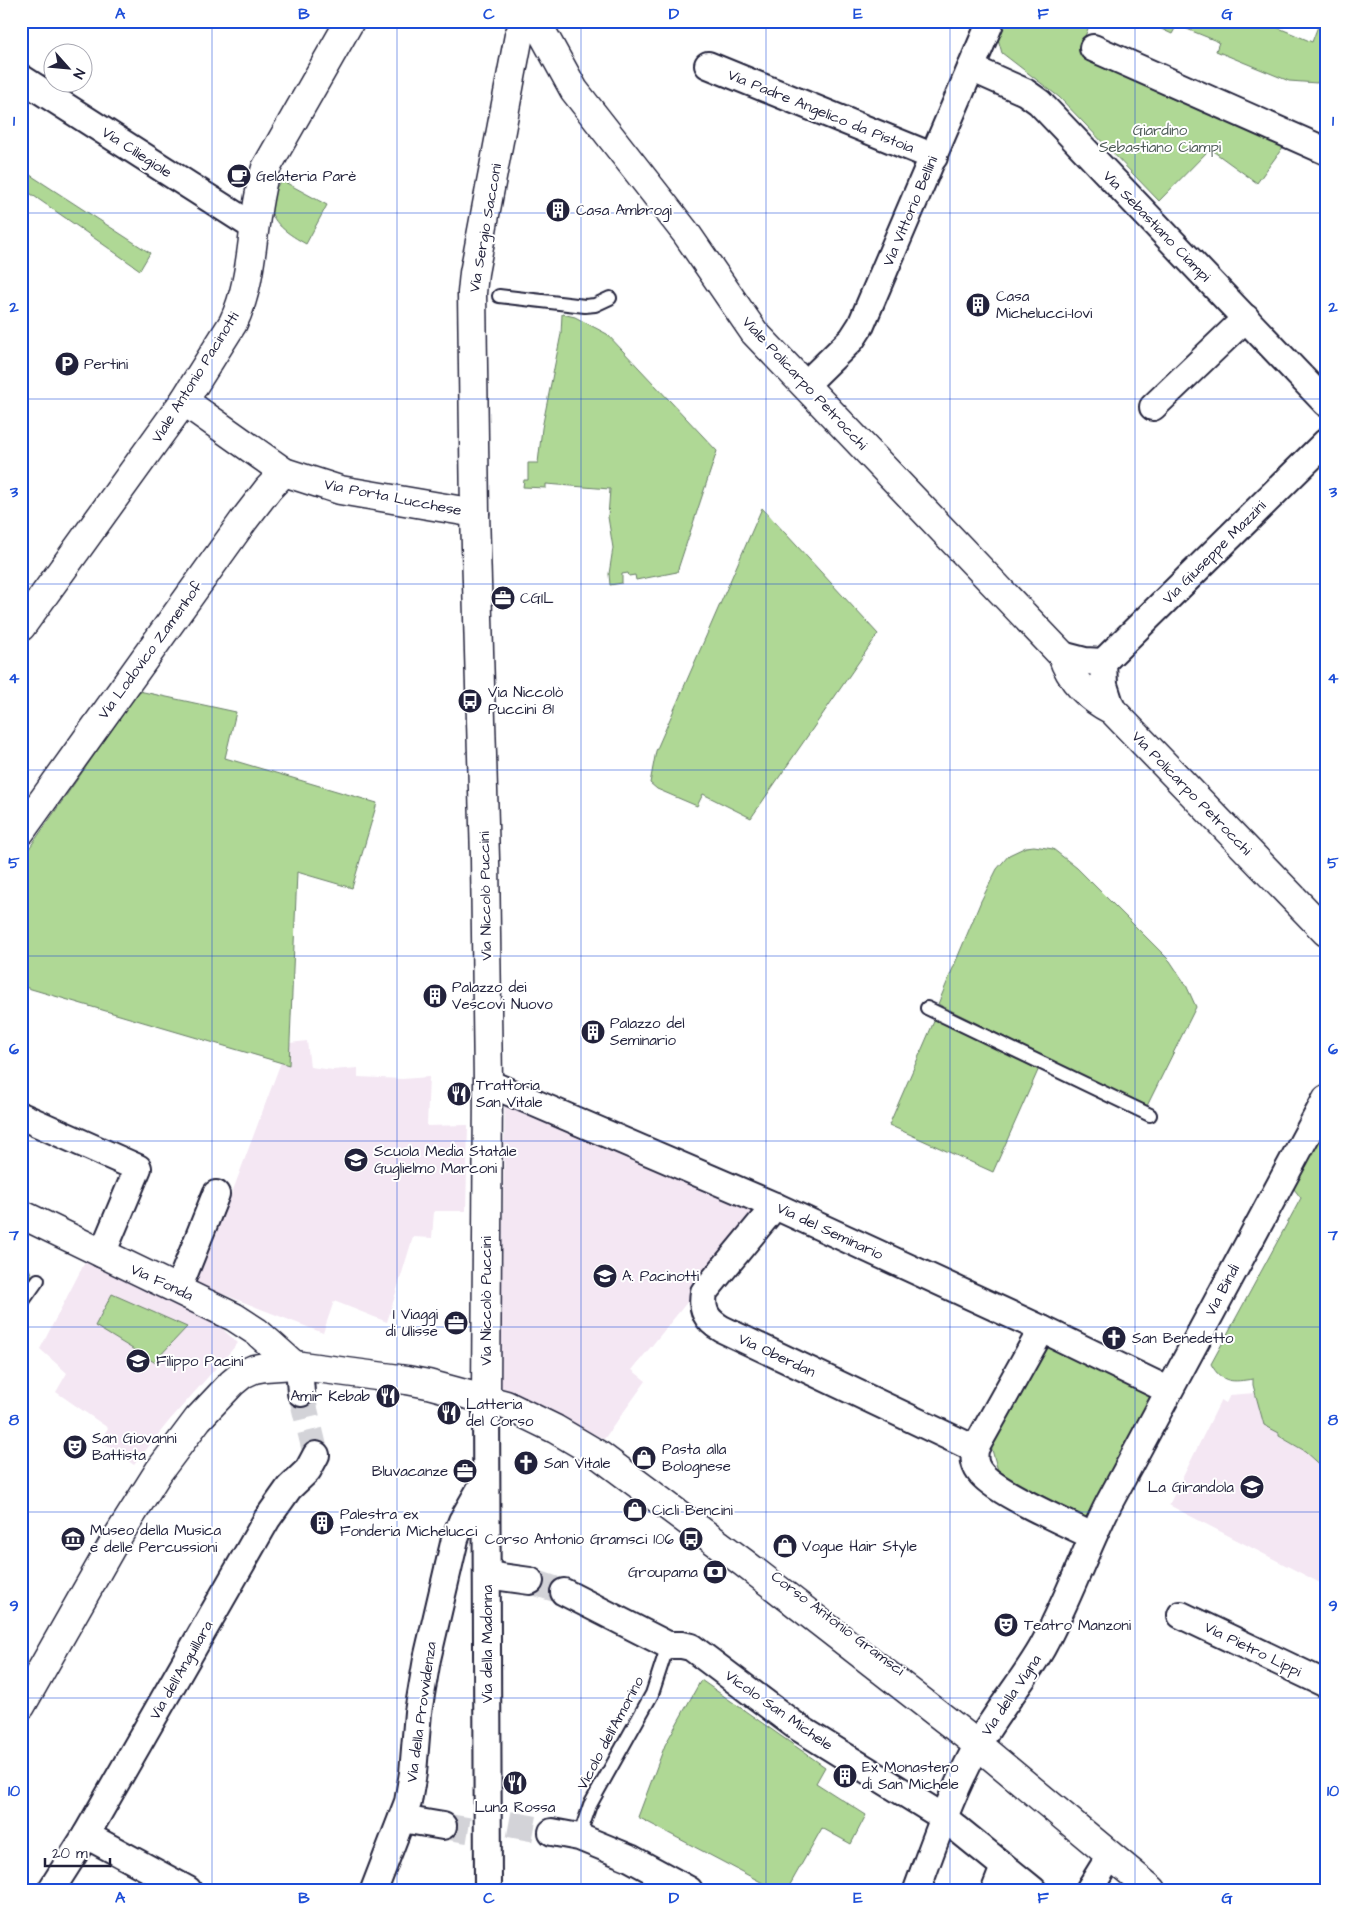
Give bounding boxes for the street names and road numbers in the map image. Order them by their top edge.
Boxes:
street label: Via Padre Angelico da Pistoia [724,64,917,160]
street label: Via Ciliegiole [97,122,176,184]
street label: Via Vittorio Bellini [878,152,943,270]
street label: Via Sergio Sacconi [464,161,508,294]
street label: Via Sebastiano Ciampi [1098,166,1216,287]
street label: Viale Antonio Pacinotti [147,307,245,447]
street label: Viale Policarpo Petrocchi [737,312,873,455]
street label: Via Porta Lucchese [322,474,463,521]
street label: Via Giuseppe Mazzini [1158,495,1271,609]
street label: Via Lodovico Zamenhof [93,577,208,723]
street label: Via Policarpo Petrocchi [1127,727,1257,861]
street label: Via Niccolò Puccini [474,830,497,961]
street label: Via del Seminario [773,1198,887,1266]
street label: Via Niccolò Puccini [476,1236,497,1366]
street label: Via Fonda [127,1259,197,1306]
street label: Via Bindi [1200,1260,1245,1320]
street label: Via Oberdan [735,1328,819,1383]
street label: Corso Antonio Gramsci [767,1566,909,1681]
street label: Via della Madonna [477,1585,498,1703]
street label: Via dell'Anguillara [145,1617,219,1724]
street label: Via Pietro Lippi [1201,1617,1306,1682]
street label: Via della Provvidenza [401,1640,442,1784]
street label: Via della Vigna [976,1650,1047,1741]
street label: Vicolo San Michele [721,1665,837,1756]
street label: Vicolo dell'Amorino [572,1672,649,1794]

